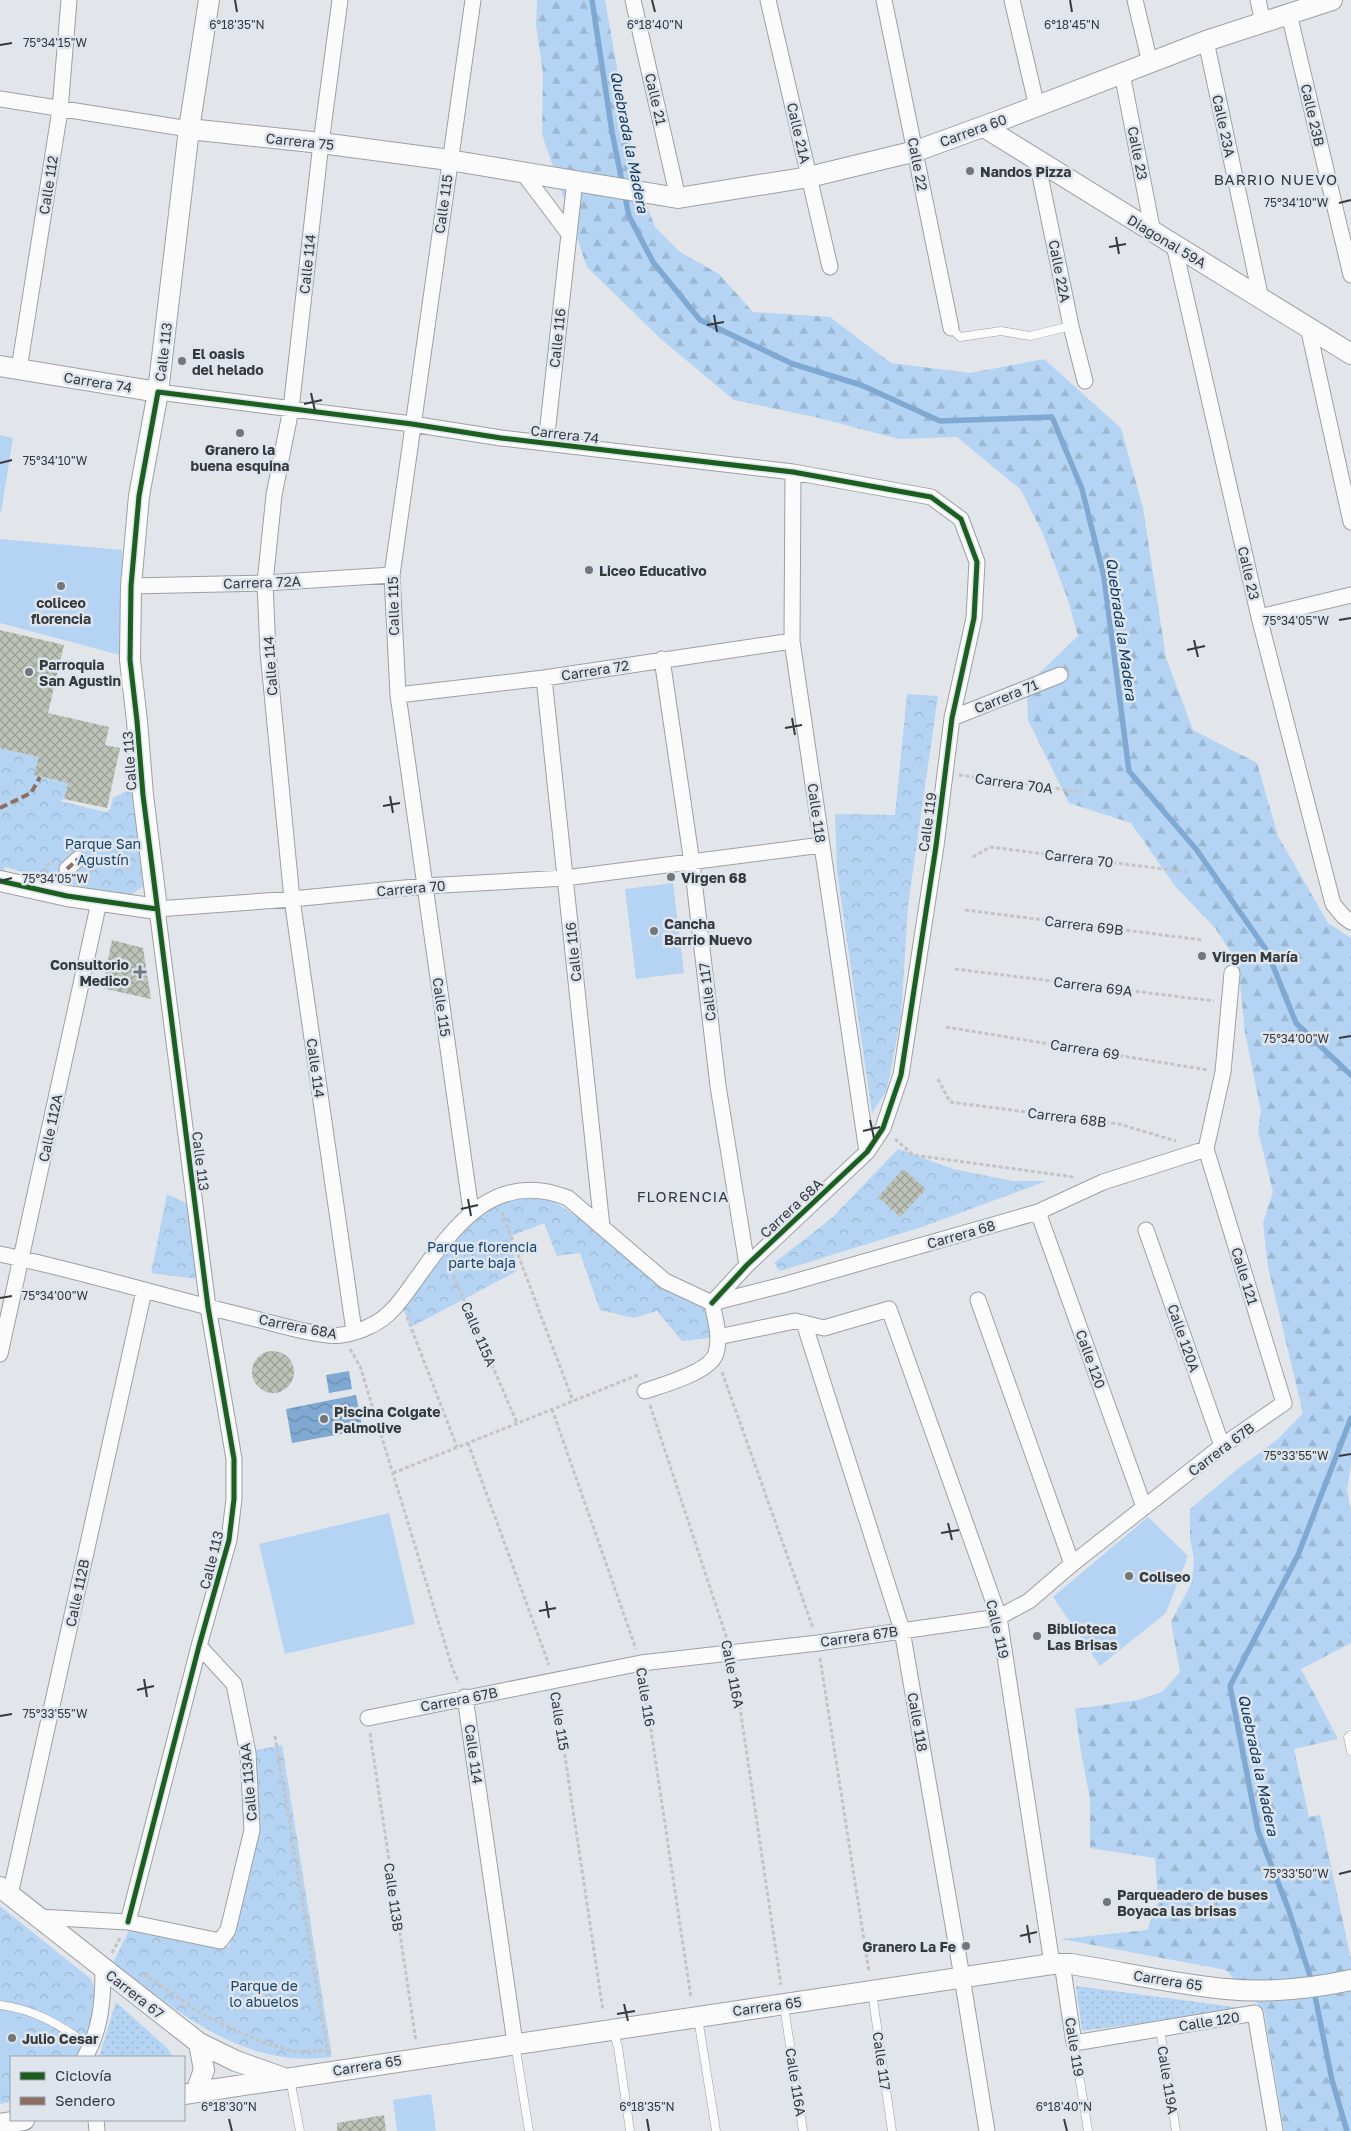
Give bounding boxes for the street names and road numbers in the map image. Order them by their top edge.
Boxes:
street label: Calle 21 [642,71,670,127]
street label: Calle 23B [1298,82,1328,148]
street label: Calle 23A [1209,93,1239,159]
street label: Calle 21A [784,101,814,166]
street label: Carrera 60 [937,110,1009,150]
street label: Calle 23 [1124,125,1152,181]
street label: Carrera 75 [265,129,335,153]
street label: Calle 22 [904,136,932,192]
street label: Calle 112 [35,154,61,216]
street label: Calle 115 [430,173,456,235]
street label: Diagonal 59A [1124,211,1210,272]
street label: Calle 114 [295,233,319,295]
street label: Calle 22A [1046,238,1075,304]
street label: Calle 116 [545,307,569,369]
street label: Calle 113 [151,321,175,383]
street label: Carrera 74 [63,368,133,396]
street label: Carrera 74 [530,421,600,447]
street label: Calle 23 [1235,545,1263,601]
street label: Carrera 72A [223,572,302,592]
street label: Calle 115 [384,576,402,636]
street label: Calle 114 [259,635,281,697]
street label: Carrera 72 [560,656,630,684]
street label: Carrera 71 [972,675,1041,716]
street label: Calle 113 [118,731,140,791]
street label: Carrera 70A [974,769,1055,797]
street label: Calle 118 [804,782,830,844]
street label: Calle 119 [914,791,940,853]
street label: Carrera 70 [1044,845,1114,871]
street label: Carrera 70 [376,877,446,899]
street label: Carrera 69B [1044,912,1124,938]
street label: Calle 116 [561,921,585,983]
street label: Calle 117 [695,962,719,1022]
street label: Carrera 69A [1053,973,1134,999]
street label: Calle 115 [429,976,455,1038]
street label: Carrera 69 [1049,1035,1121,1063]
street label: Calle 114 [303,1037,329,1099]
street label: Calle 112A [35,1092,66,1163]
street label: Carrera 68B [1027,1104,1107,1130]
street label: Calle 113 [189,1130,213,1192]
street label: Carrera 68A [756,1174,826,1241]
street label: Carrera 68 [925,1216,997,1252]
street label: Calle 121 [1228,1245,1262,1307]
street label: Calle 115A [458,1299,501,1370]
street label: Calle 120A [1164,1302,1204,1375]
street label: Carrera 68A [257,1310,339,1342]
street label: Calle 120 [1073,1327,1109,1391]
street label: Carrera 67B [1185,1419,1257,1479]
street label: Calle 113 [196,1529,226,1591]
street label: Calle 112B [62,1558,92,1628]
street label: Calle 119 [983,1598,1013,1660]
street label: Carrera 67B [819,1622,899,1650]
street label: Calle 116A [718,1638,748,1710]
street label: Calle 116 [633,1666,659,1728]
street label: Carrera 67B [419,1683,499,1715]
street label: Calle 115 [547,1690,573,1752]
street label: Calle 118 [904,1691,932,1753]
street label: Calle 114 [461,1723,487,1785]
street label: Calle 113AA [236,1741,260,1822]
street label: Calle 113B [381,1862,407,1932]
street label: Carrera 67 [103,1966,167,2022]
street label: Carrera 65 [1132,1966,1204,1994]
street label: Carrera 65 [731,1993,803,2019]
street label: Calle 120 [1177,2008,1241,2034]
street label: Calle 119 [1062,2016,1088,2078]
street label: Calle 117 [869,2031,895,2091]
street label: Calle 119A [1154,2044,1182,2116]
street label: Calle 116A [782,2046,810,2118]
street label: Carrera 65 [331,2051,403,2079]

